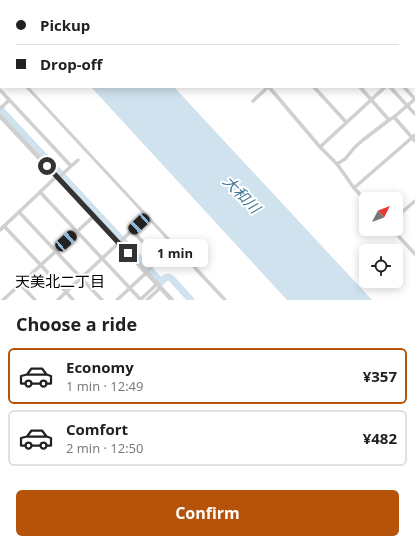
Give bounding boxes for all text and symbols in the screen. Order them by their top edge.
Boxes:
text: Pickup [40,15,90,35]
text: Drop-off [40,54,102,74]
route start [38,157,56,175]
water label: 大和川 [219,171,266,219]
north arrow [359,192,403,236]
map controls [359,192,403,288]
car [126,211,152,237]
car [53,229,79,253]
callout: 1 min [142,239,208,267]
route end [119,244,137,262]
text: 1 min [157,244,193,262]
button: locate [359,244,403,288]
district label: 天美北二丁目 [15,271,105,291]
text: Choose a ride [16,312,137,336]
text: Economy [66,357,134,377]
icon: car [18,358,54,394]
text: ¥357 [363,366,397,386]
text: 1 min · 12:49 [66,377,143,395]
text: Comfort [66,419,128,439]
icon: car [18,420,54,456]
text: ¥482 [363,428,397,448]
text: 2 min · 12:50 [66,439,143,457]
button: Confirm [16,490,399,536]

